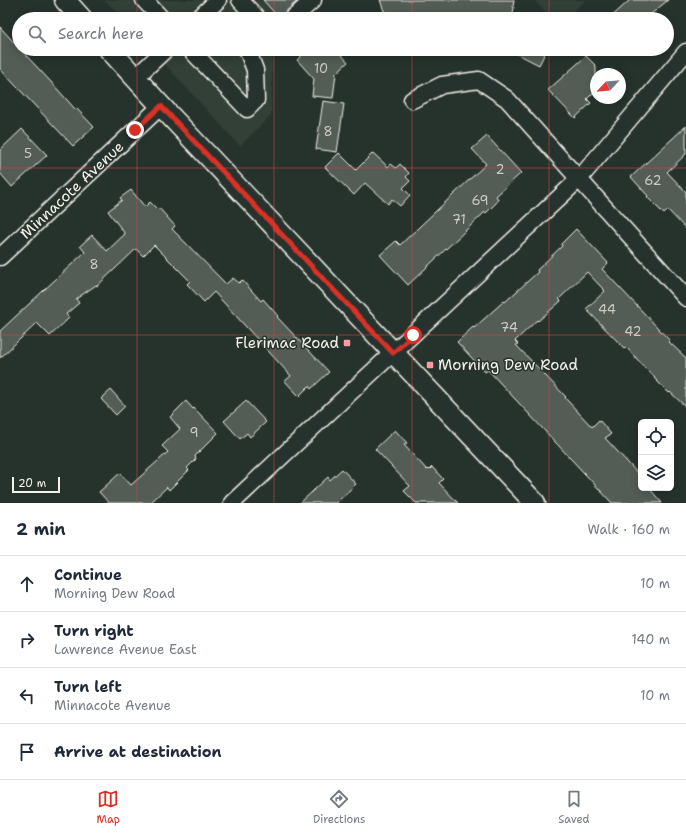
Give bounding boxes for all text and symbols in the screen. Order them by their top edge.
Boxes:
search box [12,12,674,56]
icon: search [26,23,48,45]
text: Search here [58,24,144,44]
house number: 10 [314,60,328,77]
north arrow [590,68,626,104]
route end [126,121,144,139]
house number: 8 [323,123,333,140]
street label: Minnacote Avenue [16,137,128,243]
house number: 5 [24,145,32,162]
house number: 2 [495,161,505,178]
house number: 62 [644,172,662,189]
house number: 69 [471,192,489,209]
house number: 71 [452,211,466,228]
house number: 8 [89,256,99,273]
house number: 44 [598,301,616,318]
house number: 74 [500,319,518,336]
house number: 42 [624,323,642,340]
route start [404,326,422,344]
place label: Flerimac Road [235,333,339,353]
marker: Flerimac Road [342,338,352,348]
place label: Morning Dew Road [438,355,578,375]
marker: Morning Dew Road [425,360,435,370]
map controls [638,419,674,491]
button: locate [638,419,674,455]
house number: 9 [189,424,199,441]
button: layers [638,455,674,491]
scale bar [12,475,60,494]
text: 20 m [18,476,46,491]
text: 2 min [16,518,66,540]
text: Walk · 160 m [588,521,670,538]
text: Continue [54,565,122,585]
icon: ahead [16,573,38,595]
text: 10 m [640,575,670,592]
text: Morning Dew Road [54,585,175,602]
text: Turn right [54,621,134,641]
icon: right [16,629,38,651]
text: 140 m [631,631,670,648]
text: Lawrence Avenue East [54,641,197,658]
text: Turn left [54,677,122,697]
icon: left [16,685,38,707]
text: 10 m [640,687,670,704]
text: Minnacote Avenue [54,697,171,714]
icon: arrive [16,741,38,763]
text: Arrive at destination [54,742,222,762]
tab: Map [96,788,120,827]
tab: Directions [313,788,365,827]
tab: Saved [558,788,590,827]

